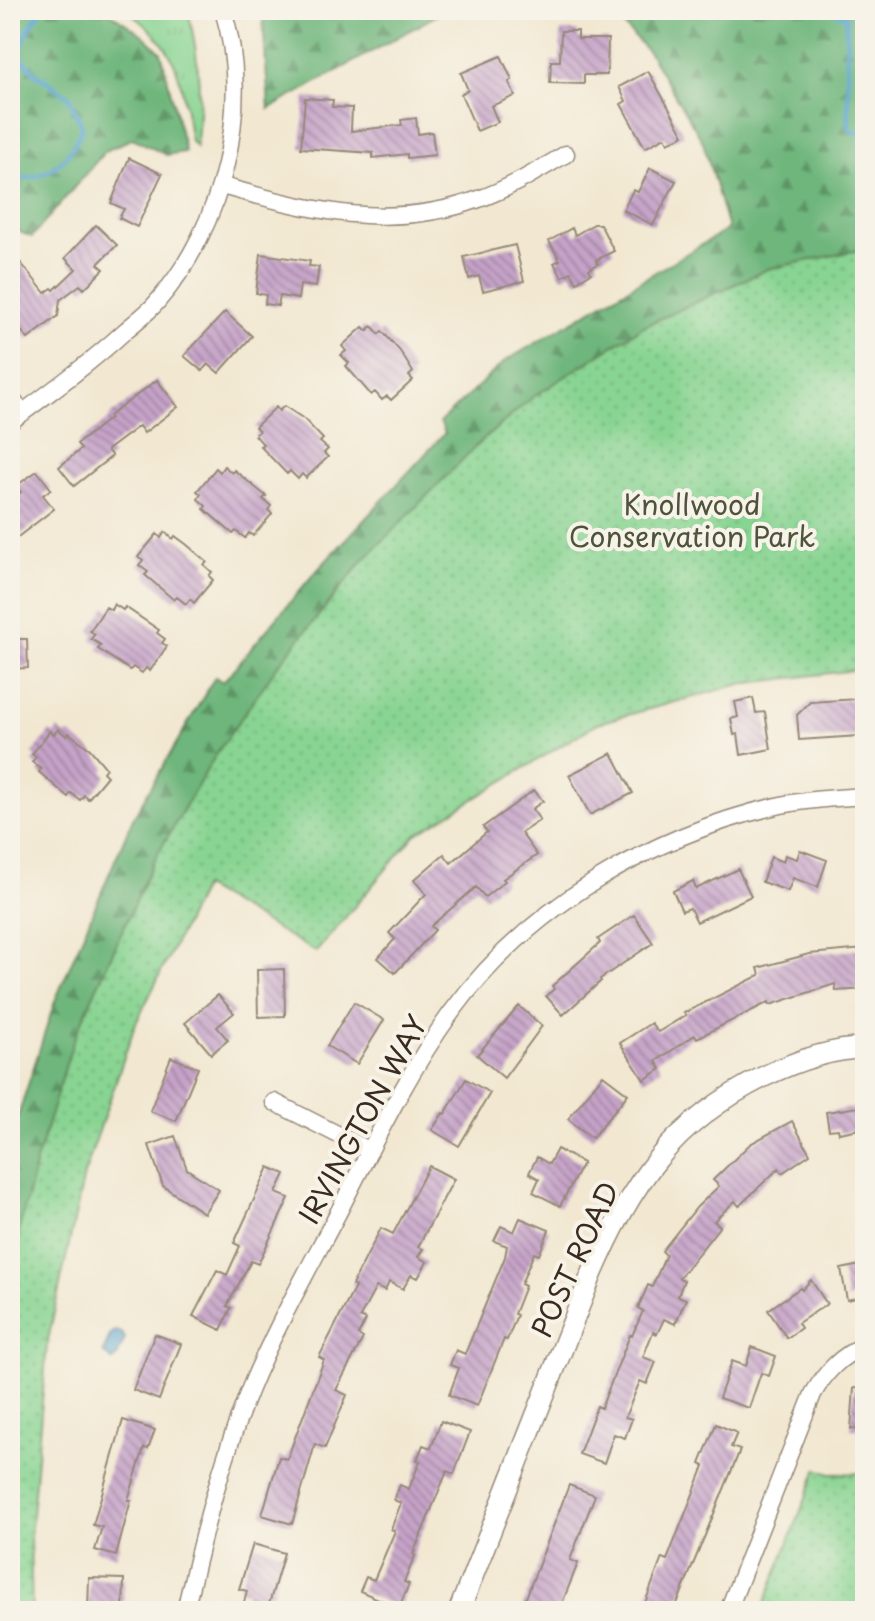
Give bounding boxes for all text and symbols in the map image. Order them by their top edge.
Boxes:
park label: Knollwood Conservation Park [569,482,815,557]
street label: IRVINGTON WAY [287,1007,437,1231]
street label: POST ROAD [519,1174,629,1344]

